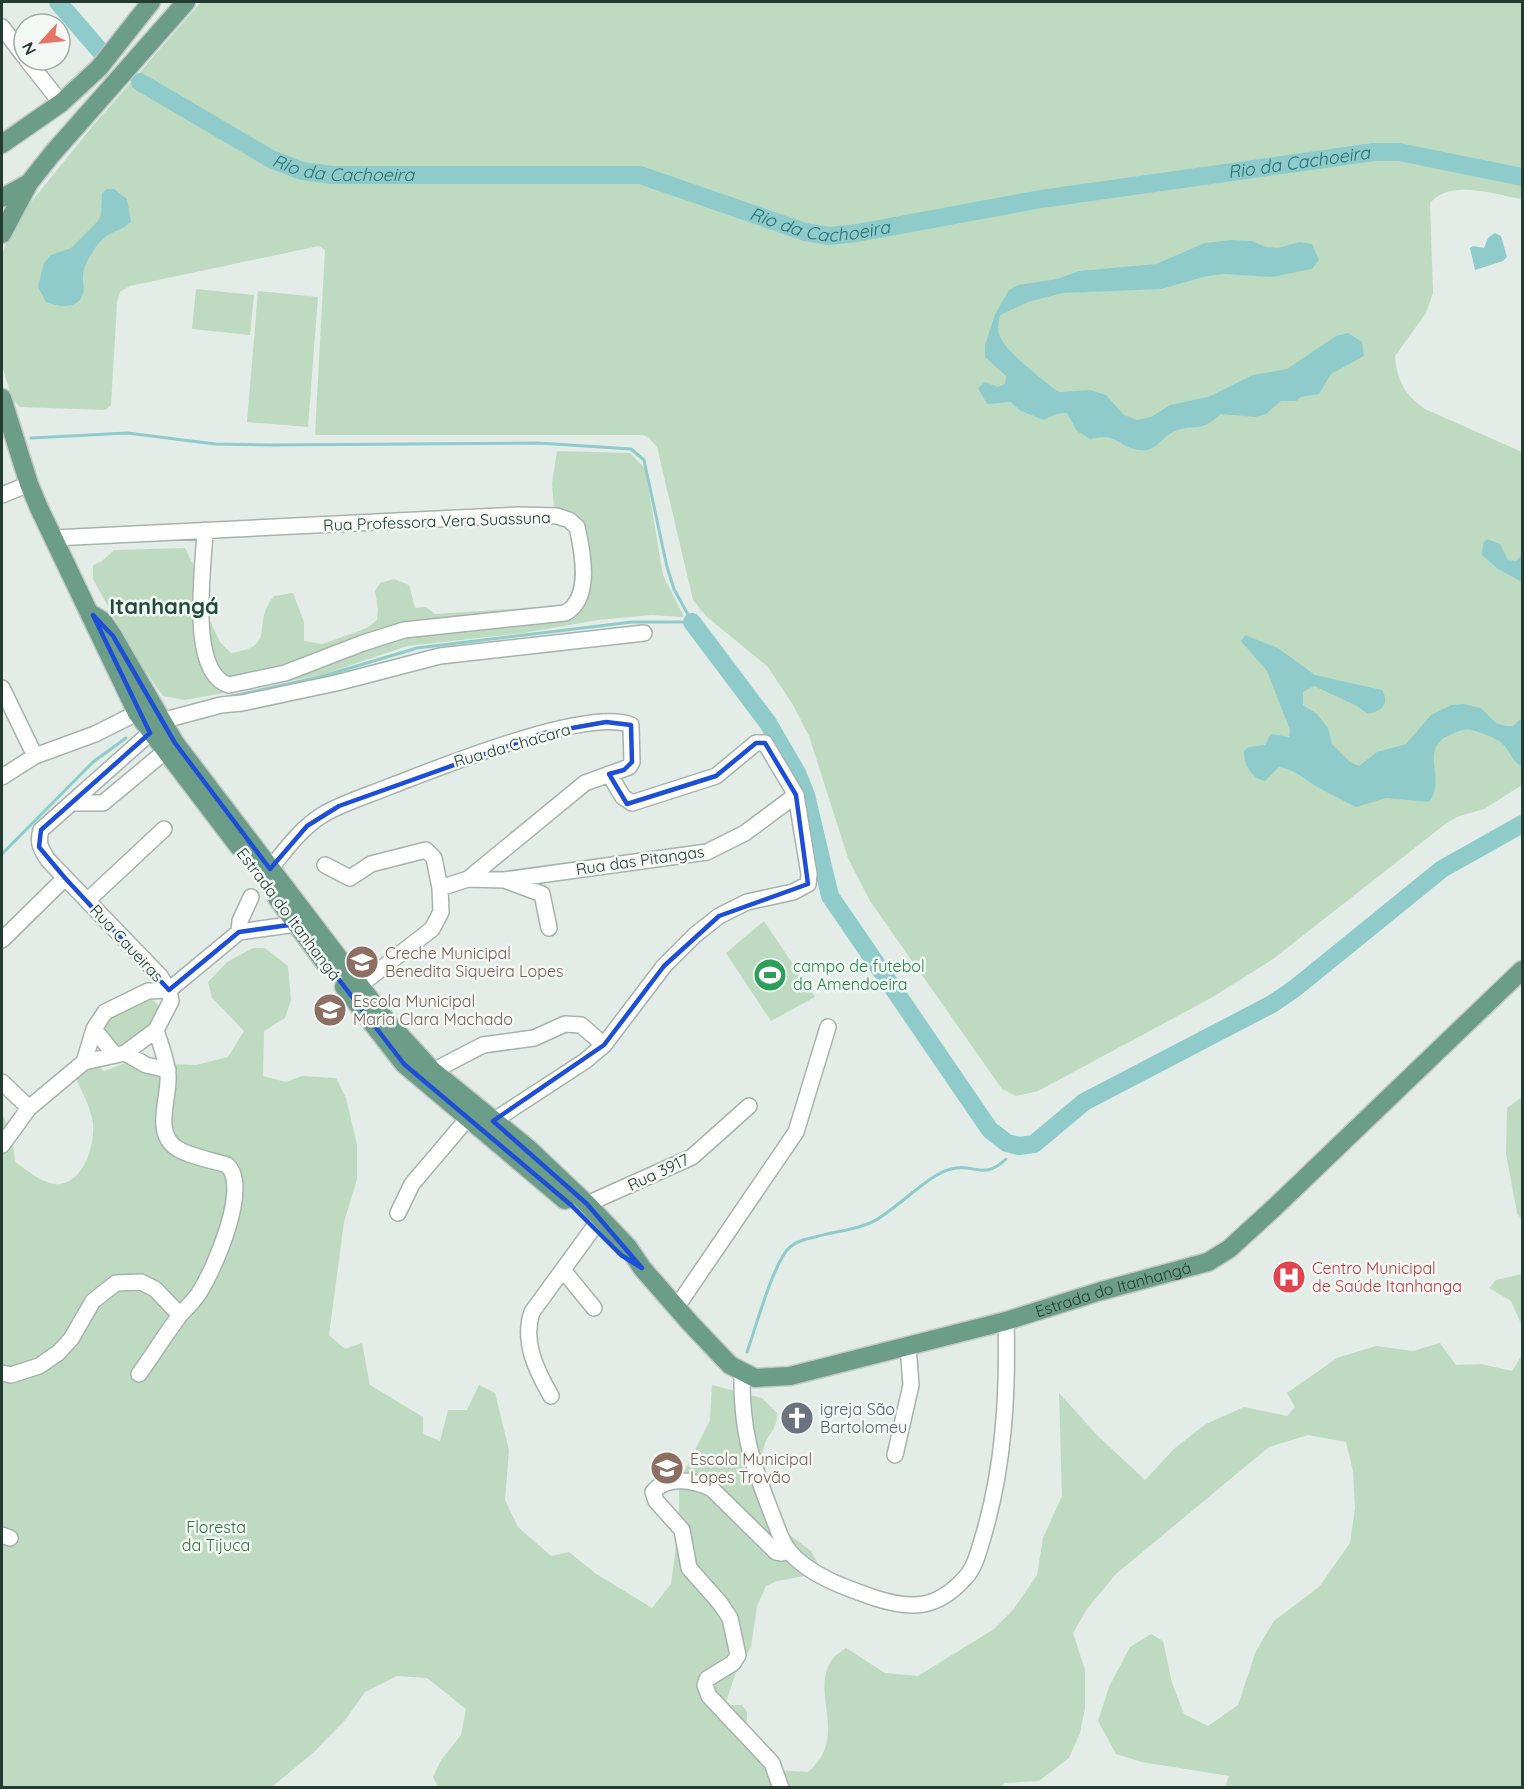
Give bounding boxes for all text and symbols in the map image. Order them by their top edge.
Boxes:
north arrow [12,12,72,72]
text: N [17,39,40,59]
water label: Rio da Cachoeira [1226,141,1372,184]
water label: Rio da Cachoeira [269,149,415,186]
water label: Rio da Cachoeira [747,202,893,247]
street label: Rua Professora Vera Suassuna [323,507,551,535]
district label: Itanhangá [109,592,219,620]
street label: Rua da Chacara [451,719,573,771]
street label: Rua das Pitangas [575,841,705,879]
street label: Estrada do Itanhangá [233,844,345,984]
street label: Rua Caueiras [86,900,168,986]
place label: Creche Municipal Benedita Siqueira Lopes [385,943,563,981]
school or university icon: Creche Municipal Benedita Siqueira Lopes [344,944,380,980]
place label: campo de futebol da Amendoeira [793,956,925,994]
sports icon: campo de futebol da Amendoeira [752,957,788,993]
place label: Escola Municipal Maria Clara Machado [353,991,513,1029]
school or university icon: Escola Municipal Maria Clara Machado [312,992,348,1028]
street label: Rua 3917 [624,1149,692,1195]
street label: Estrada do Itanhangá [1033,1257,1193,1321]
place label: Centro Municipal de Saúde Itanhanga [1312,1258,1462,1296]
hospital icon: Centro Municipal de Saúde Itanhanga [1271,1259,1307,1295]
place label: igreja São Bartolomeu [820,1399,907,1437]
church icon: igreja São Bartolomeu [779,1400,815,1436]
place label: Escola Municipal Lopes Trovão [690,1449,812,1487]
school or university icon: Escola Municipal Lopes Trovão [649,1450,685,1486]
park label: Floresta da Tijuca [182,1517,250,1555]

